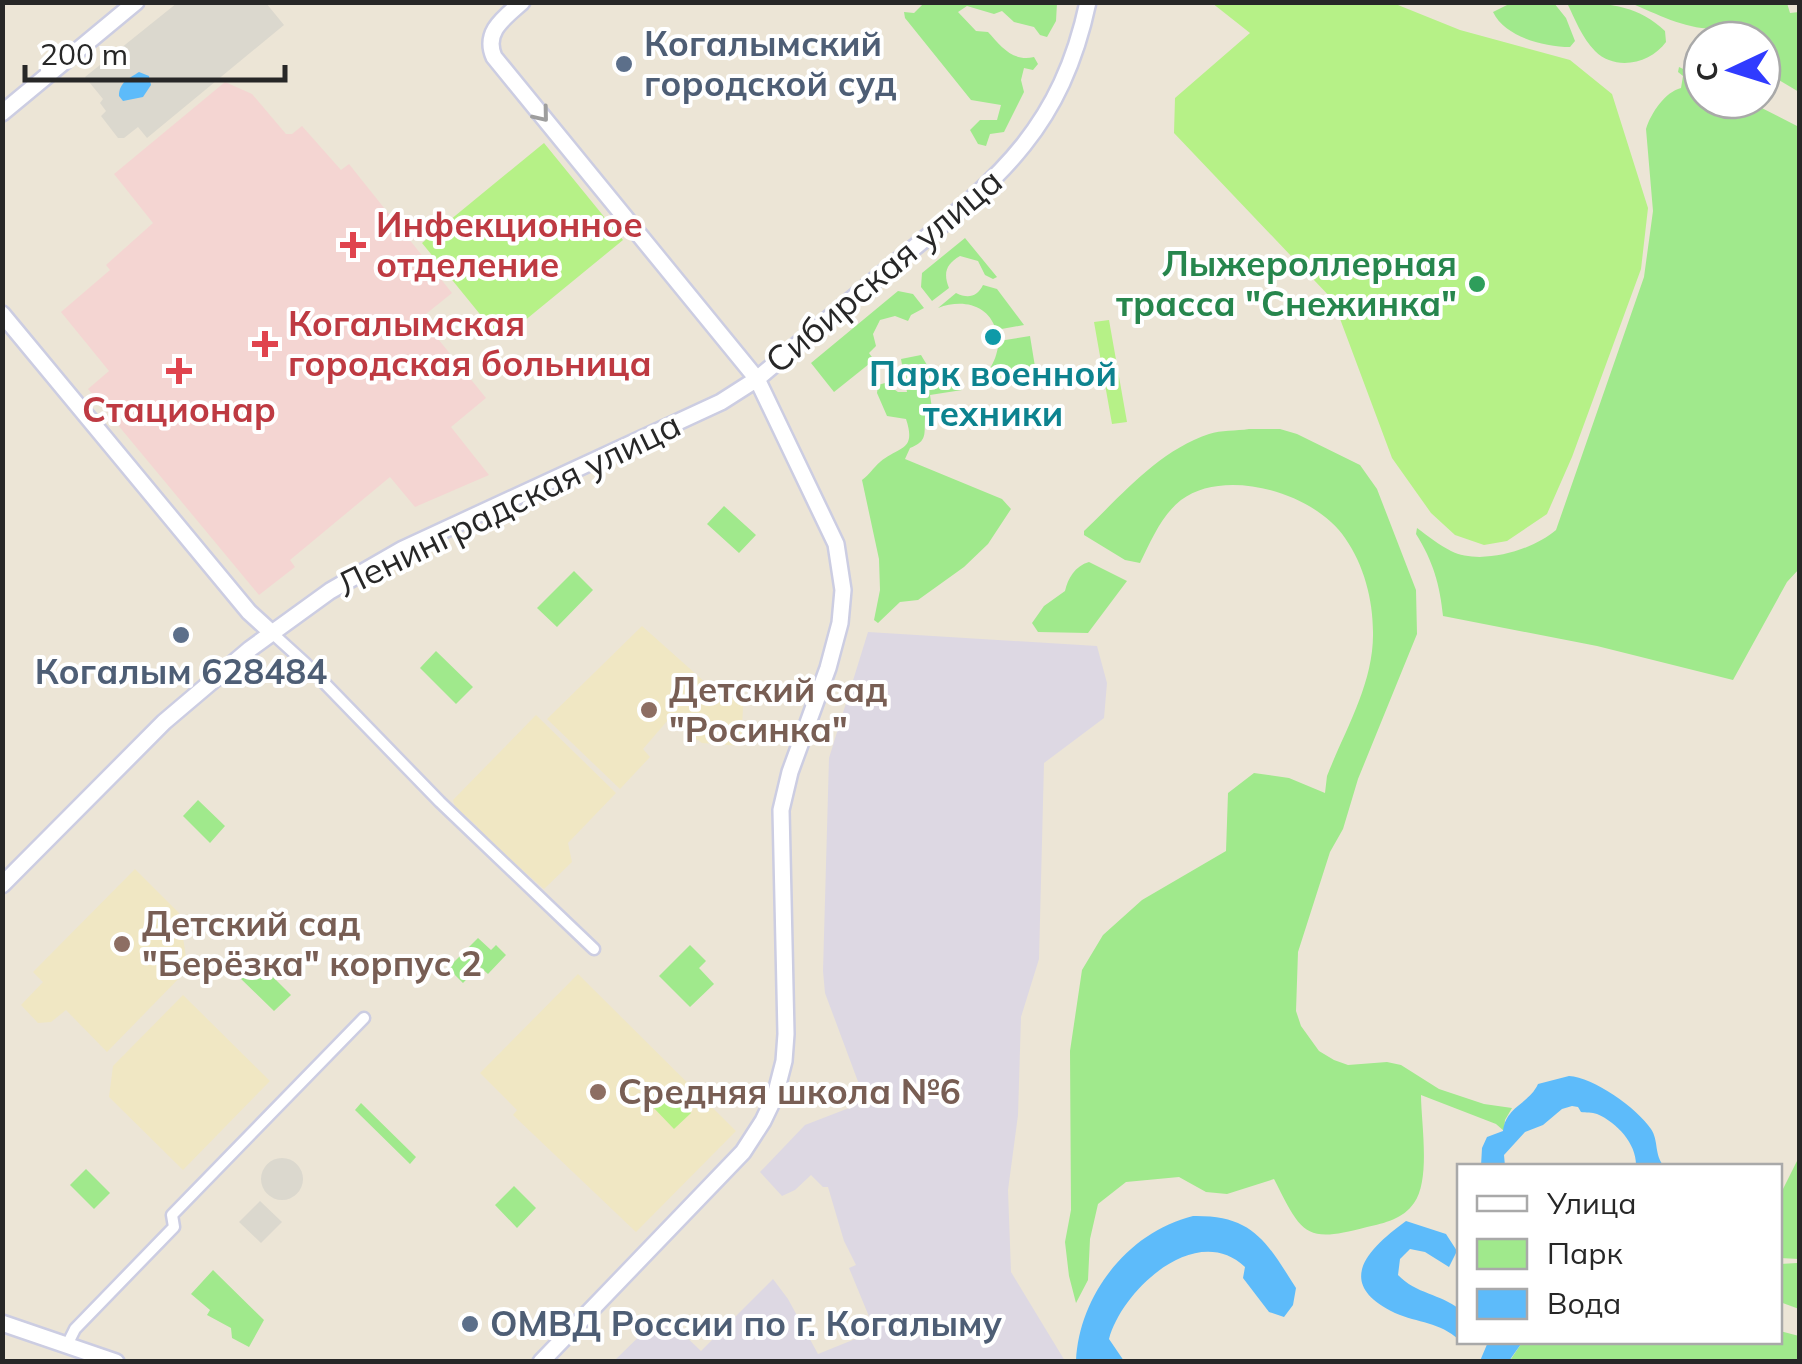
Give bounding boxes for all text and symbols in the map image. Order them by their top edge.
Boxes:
scale bar [25,20,285,82]
north arrow [1682,20,1782,120]
place label: Когалымский городской суд [644,21,897,105]
text: 200 m [40,35,128,73]
marker: Когалымский городской суд [613,53,635,75]
text: С [1688,61,1725,83]
one-way arrow [530,104,548,122]
street label: Сибирская улица [756,158,1011,382]
place label: Инфекционное отделение [376,202,643,286]
marker: Инфекционное отделение [340,232,366,258]
place label: Лыжероллерная трасса "Снежинка" [1116,241,1457,325]
marker: Лыжероллерная трасса "Снежинка" [1466,273,1488,295]
place label: Когалымская городская больница [288,301,652,385]
marker: Парк военной техники [982,326,1004,348]
marker: Когалымская городская больница [252,331,278,357]
place label: Парк военной техники [869,351,1117,435]
marker: Стационар [166,358,192,384]
place label: Стационар [82,387,276,431]
street label: Ленинградская улица [330,402,687,606]
marker: Когалым 628484 [170,624,192,646]
place label: Когалым 628484 [35,649,327,693]
place label: Детский сад "Росинка" [669,667,887,751]
marker: Детский сад "Росинка" [638,699,660,721]
place label: Детский сад "Берёзка" корпус 2 [142,901,482,985]
marker: Детский сад "Берёзка" корпус 2 [111,933,133,955]
place label: Средняя школа №6 [618,1069,961,1113]
marker: Средняя школа №6 [587,1081,609,1103]
legend [1457,1164,1782,1344]
text: Улица [1546,1184,1637,1222]
text: Парк [1547,1234,1624,1272]
text: Вода [1547,1284,1621,1322]
place label: ОМВД России по г. Когалыму [490,1301,1002,1345]
marker: ОМВД России по г. Когалыму [459,1313,481,1335]

